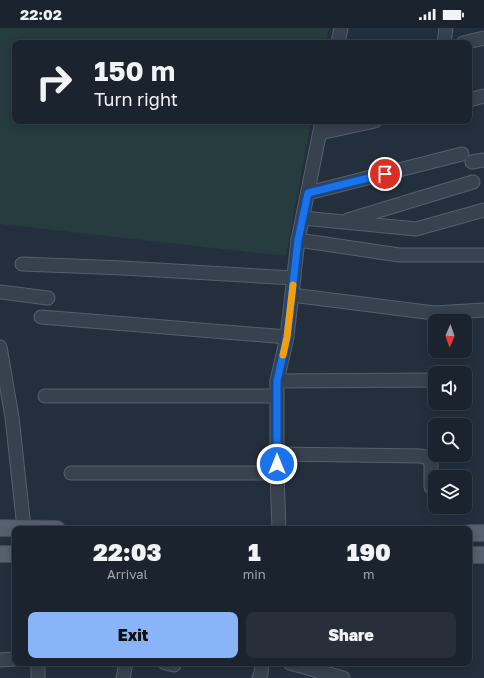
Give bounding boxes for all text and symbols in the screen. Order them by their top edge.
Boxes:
text: 22:02 [20,5,62,23]
text: 150 m [94,54,175,87]
icon: right [28,56,80,108]
text: Turn right [94,88,178,110]
pin [368,157,402,191]
icon: arrive [374,163,396,185]
north arrow [428,314,472,358]
map controls [428,314,472,514]
button: sound [428,366,472,410]
button: search [428,418,472,462]
position arrow [256,443,298,485]
button: layers [428,470,472,514]
text: 22:03 [93,537,162,566]
text: 1 [248,537,261,566]
text: 190 [347,537,391,566]
text: Arrival [107,566,148,582]
text: min [243,566,266,582]
text: m [363,566,375,582]
button: Exit [28,612,238,658]
button: Share [246,612,456,658]

